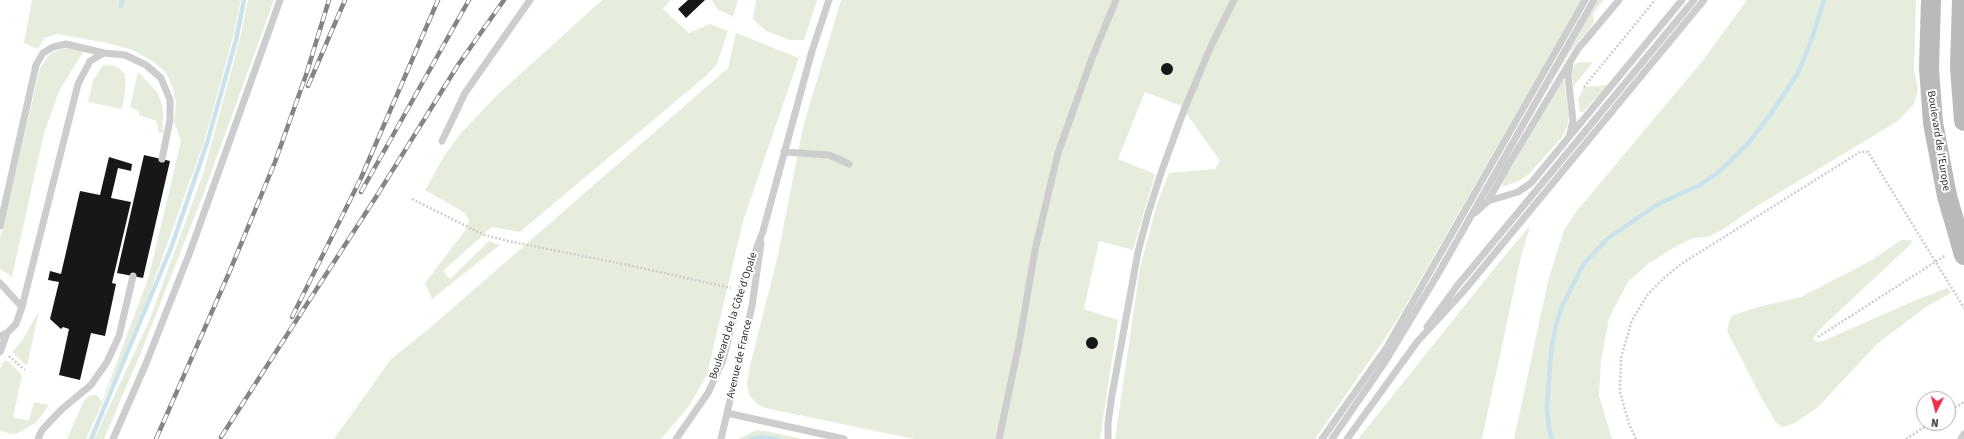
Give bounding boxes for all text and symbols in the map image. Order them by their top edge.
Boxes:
street label: Boulevard de l'Europe [1924,90,1952,192]
street label: Boulevard de la Côte d'Opale [707,251,761,381]
street label: Avenue de France [725,318,755,400]
north arrow [1916,391,1956,431]
text: N [1930,415,1939,430]

